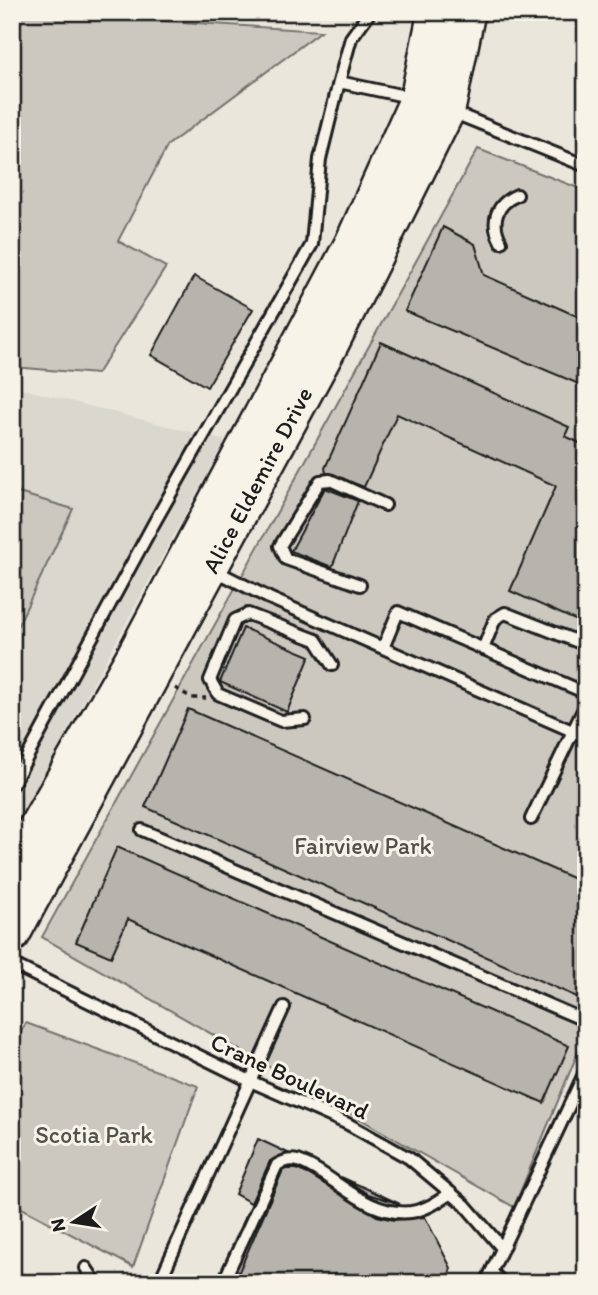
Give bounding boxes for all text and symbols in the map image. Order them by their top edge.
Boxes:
street label: Alice Eldemire Drive [196,382,318,578]
park label: Fairview Park [294,831,432,860]
street label: Crane Boulevard [206,1027,374,1125]
park label: Scotia Park [35,1120,153,1149]
north arrow [38,1186,108,1256]
text: N [45,1217,70,1234]

